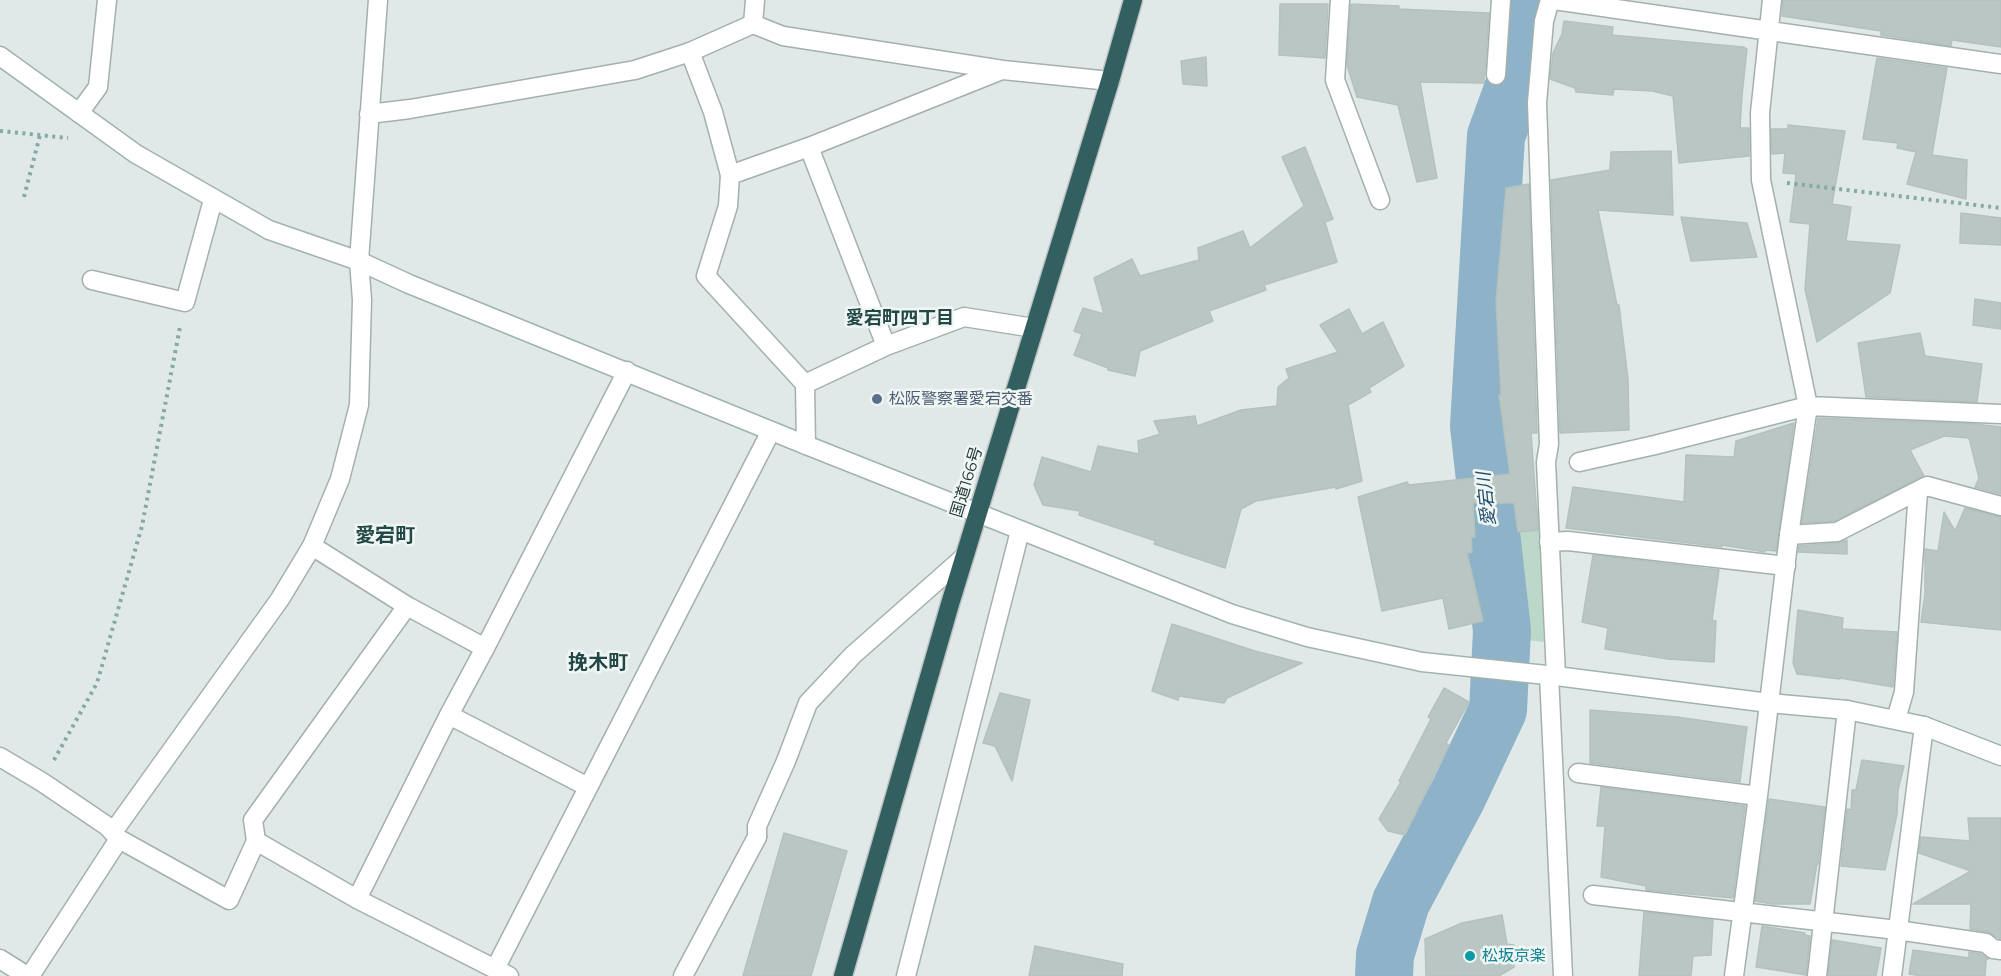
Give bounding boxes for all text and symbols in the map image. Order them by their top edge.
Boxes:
district label: 愛宕町四丁目 [846,308,954,330]
place label: 松阪警察署愛宕交番 [889,389,1033,409]
marker: 松阪警察署愛宕交番 [870,392,884,406]
street label: 国道166号 [947,444,987,520]
water label: 愛宕川 [1473,471,1501,527]
district label: 愛宕町 [355,524,415,548]
district label: 挽木町 [568,651,628,675]
place label: 松坂京楽 [1482,946,1546,966]
marker: 松坂京楽 [1463,949,1477,963]

